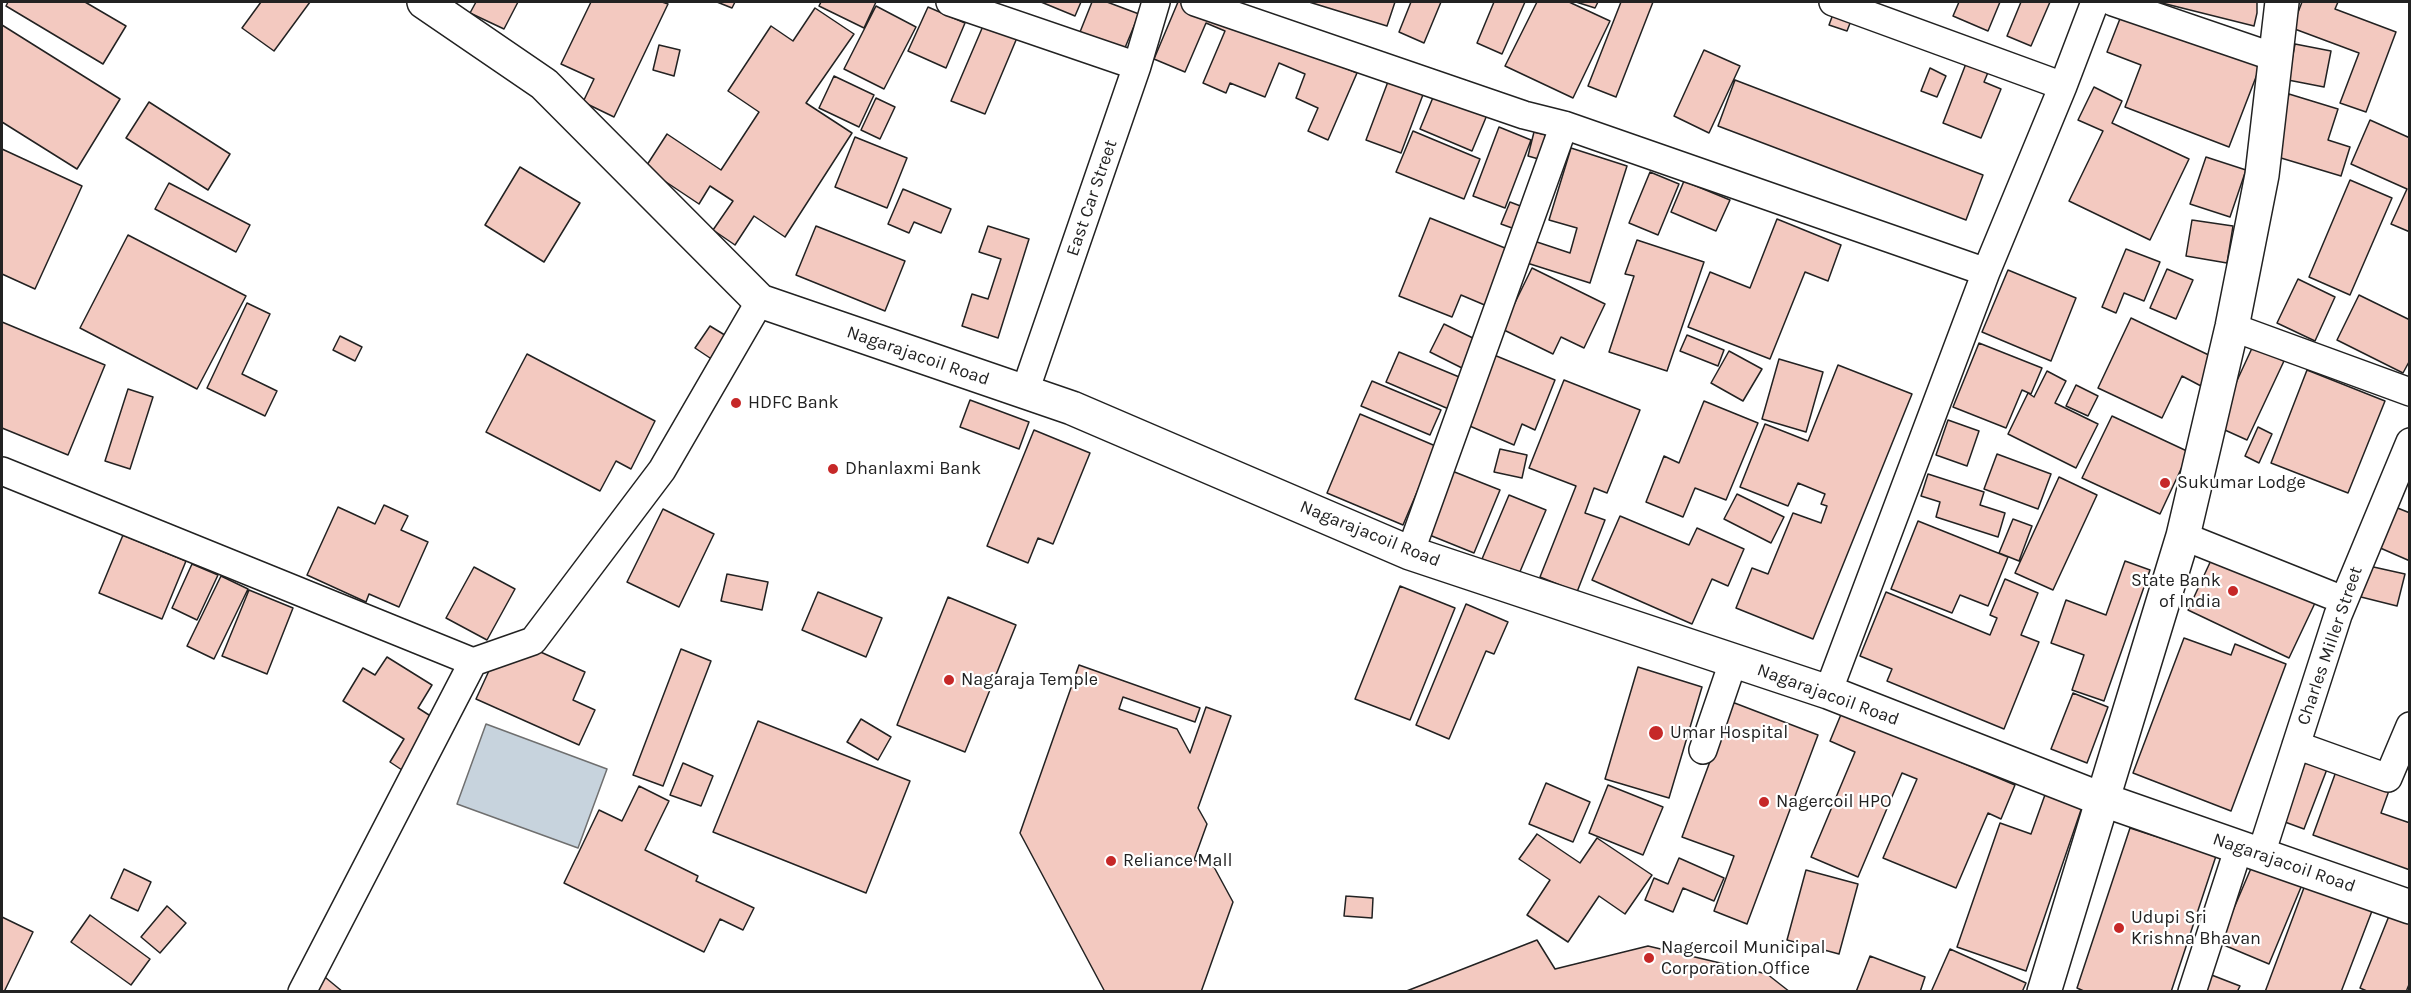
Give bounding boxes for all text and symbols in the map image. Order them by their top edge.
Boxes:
street label: East Car Street [1062,137,1122,259]
street label: Nagarajacoil Road [844,321,992,391]
place label: HDFC Bank [748,392,839,414]
marker: HDFC Bank [729,396,743,410]
place label: Dhanlaxmi Bank [845,458,981,480]
marker: Dhanlaxmi Bank [826,462,840,476]
place label: Sukumar Lodge [2177,472,2306,494]
marker: Sukumar Lodge [2158,476,2172,490]
street label: Nagarajacoil Road [1297,496,1443,572]
street label: Charles Miller Street [2293,564,2367,728]
place label: State Bank of India [2131,570,2221,612]
marker: State Bank of India [2226,584,2240,598]
street label: Nagarajacoil Road [1754,659,1902,731]
place label: Nagaraja Temple [961,669,1098,691]
marker: Nagaraja Temple [942,673,956,687]
place label: Umar Hospital [1670,722,1788,744]
marker: Umar Hospital [1647,724,1665,742]
place label: Nagercoil HPO [1776,791,1892,813]
marker: Nagercoil HPO [1757,795,1771,809]
street label: Nagarajacoil Road [2210,828,2358,898]
place label: Reliance Mall [1123,850,1232,872]
marker: Reliance Mall [1104,854,1118,868]
place label: Udupi Sri Krishna Bhavan [2131,907,2261,950]
marker: Udupi Sri Krishna Bhavan [2112,921,2126,935]
place label: Nagercoil Municipal Corporation Office [1661,937,1825,980]
marker: Nagercoil Municipal Corporation Office [1642,951,1656,965]

